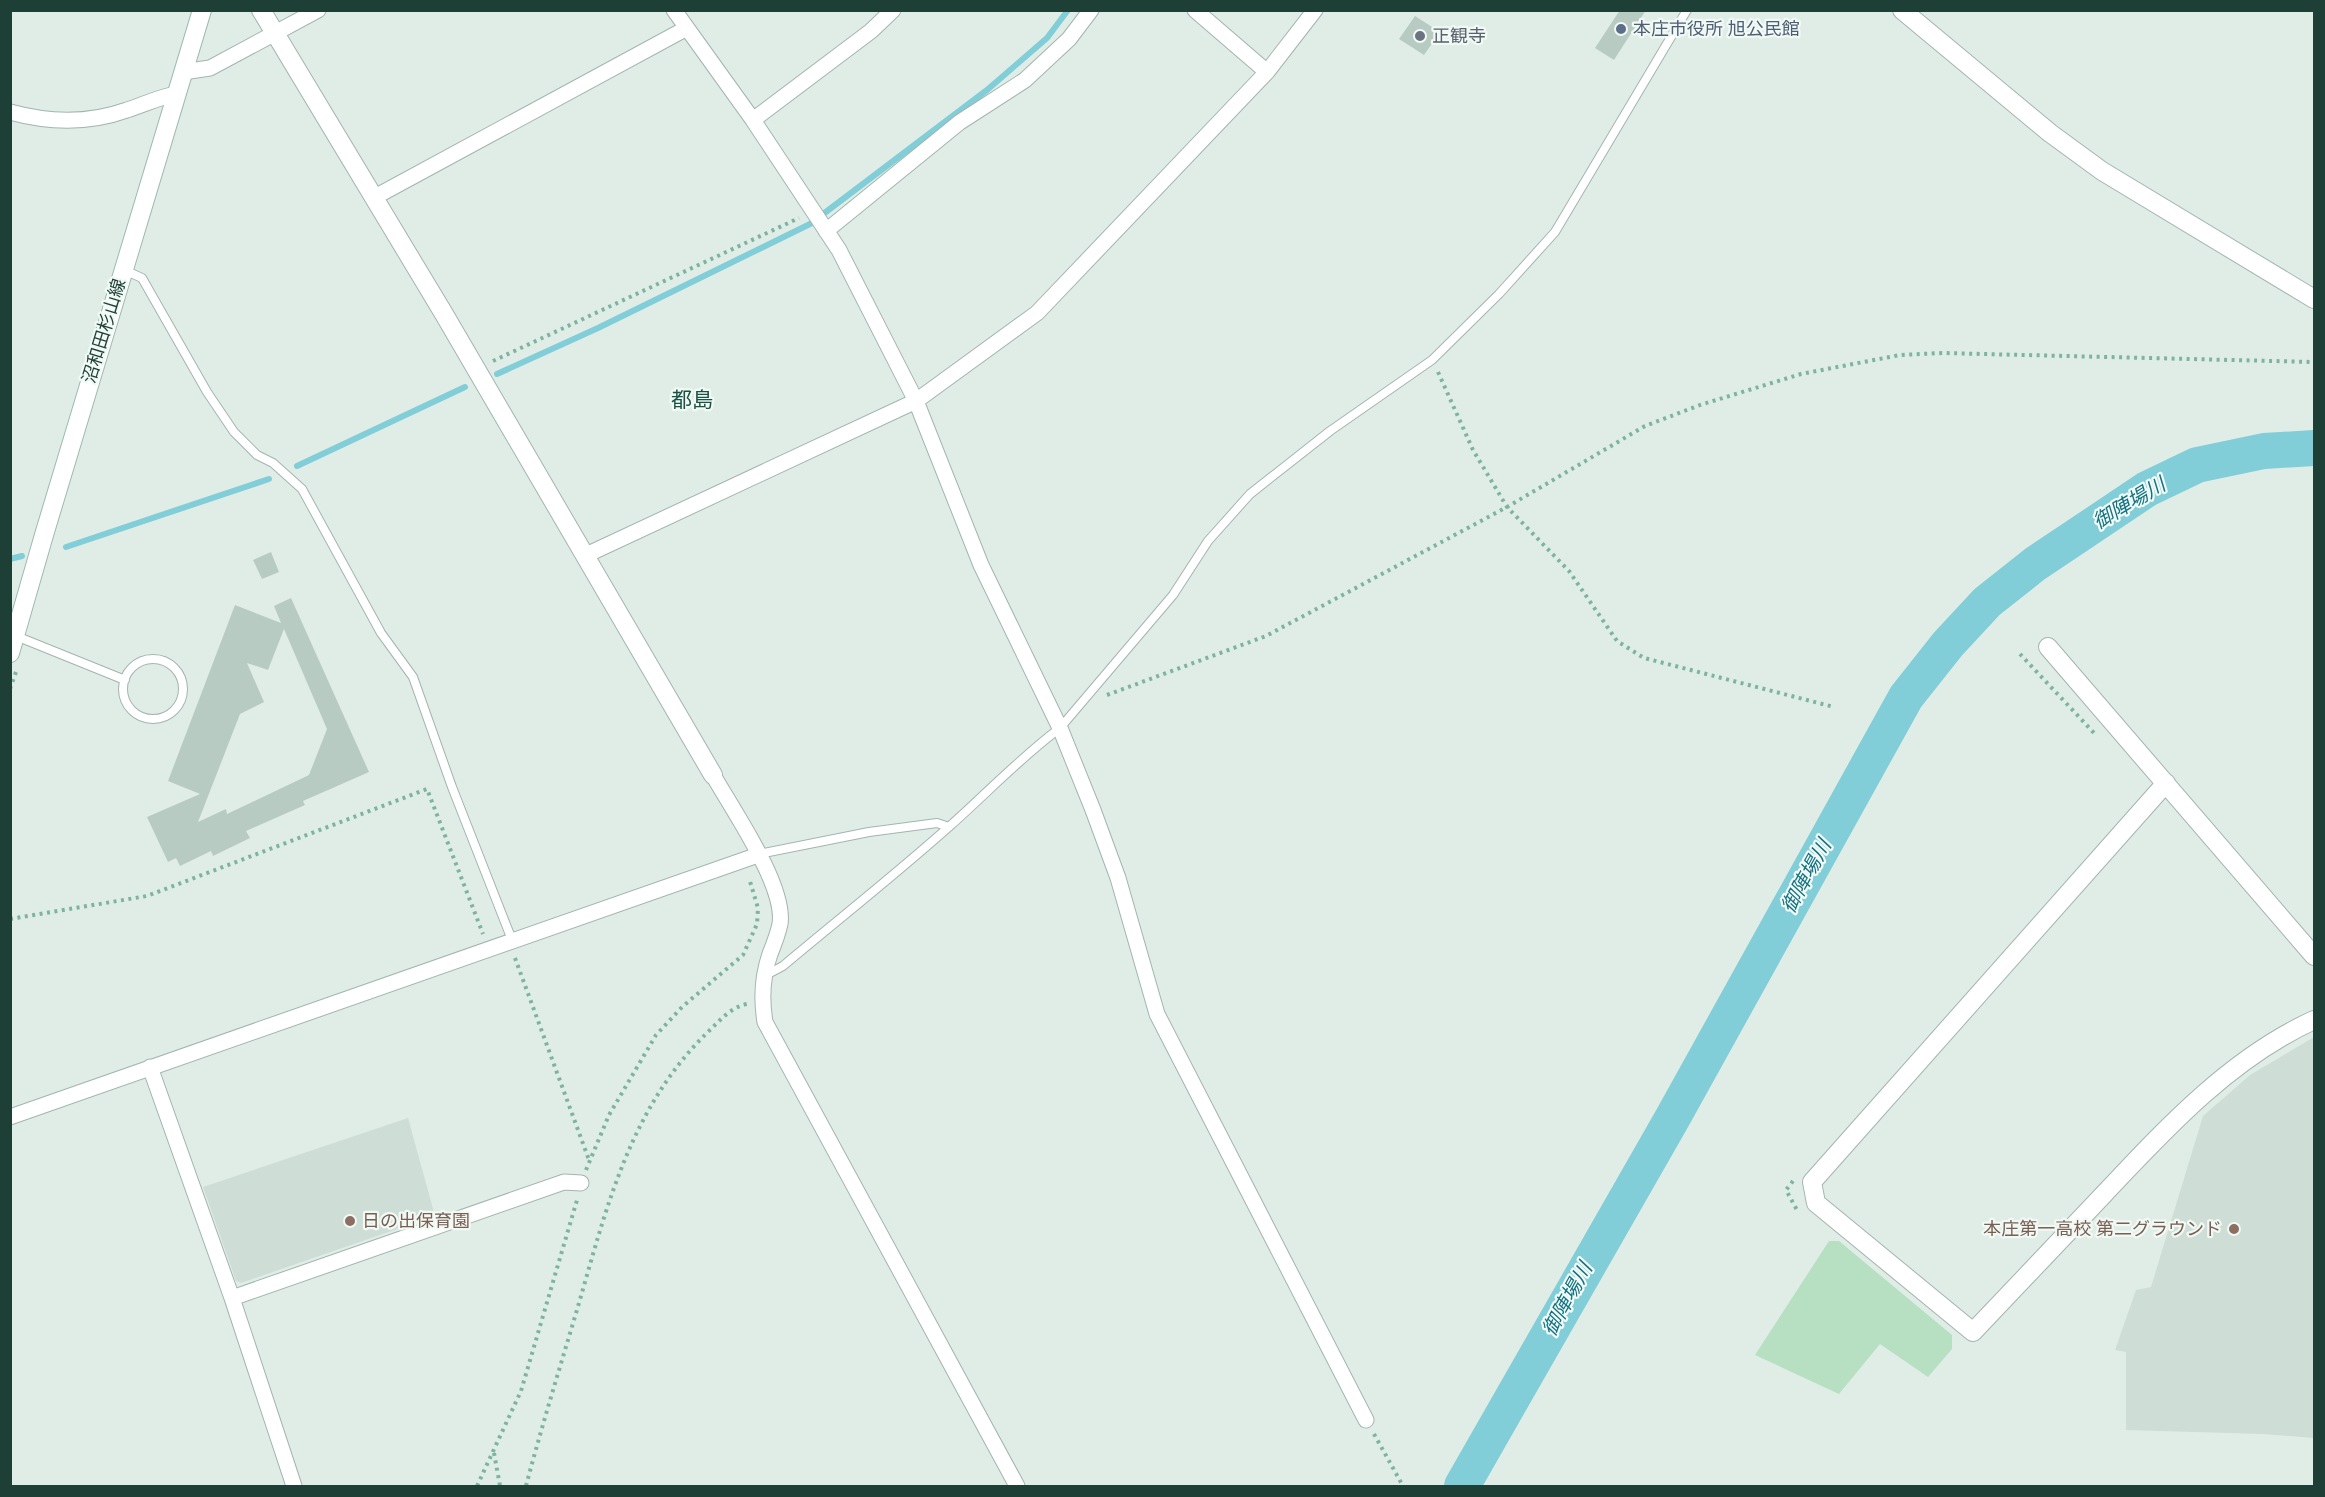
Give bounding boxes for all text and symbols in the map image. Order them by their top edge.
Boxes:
place label: 本庄市役所 旭公民館 [1633,17,1800,41]
marker: 本庄市役所 旭公民館 [1614,22,1628,36]
place label: 正観寺 [1432,24,1486,48]
marker: 正観寺 [1413,29,1427,43]
street label: 沼和田杉山線 [77,276,131,386]
district label: 都島 [671,386,713,414]
water label: 御陣場川 [2088,470,2172,535]
water label: 御陣場川 [1775,833,1838,917]
place label: 日の出保育園 [362,1209,470,1233]
marker: 日の出保育園 [343,1214,357,1228]
place label: 本庄第一高校 第二グラウンド [1983,1217,2222,1241]
marker: 本庄第一高校 第二グラウンド [2227,1222,2241,1236]
water label: 御陣場川 [1536,1256,1599,1340]

